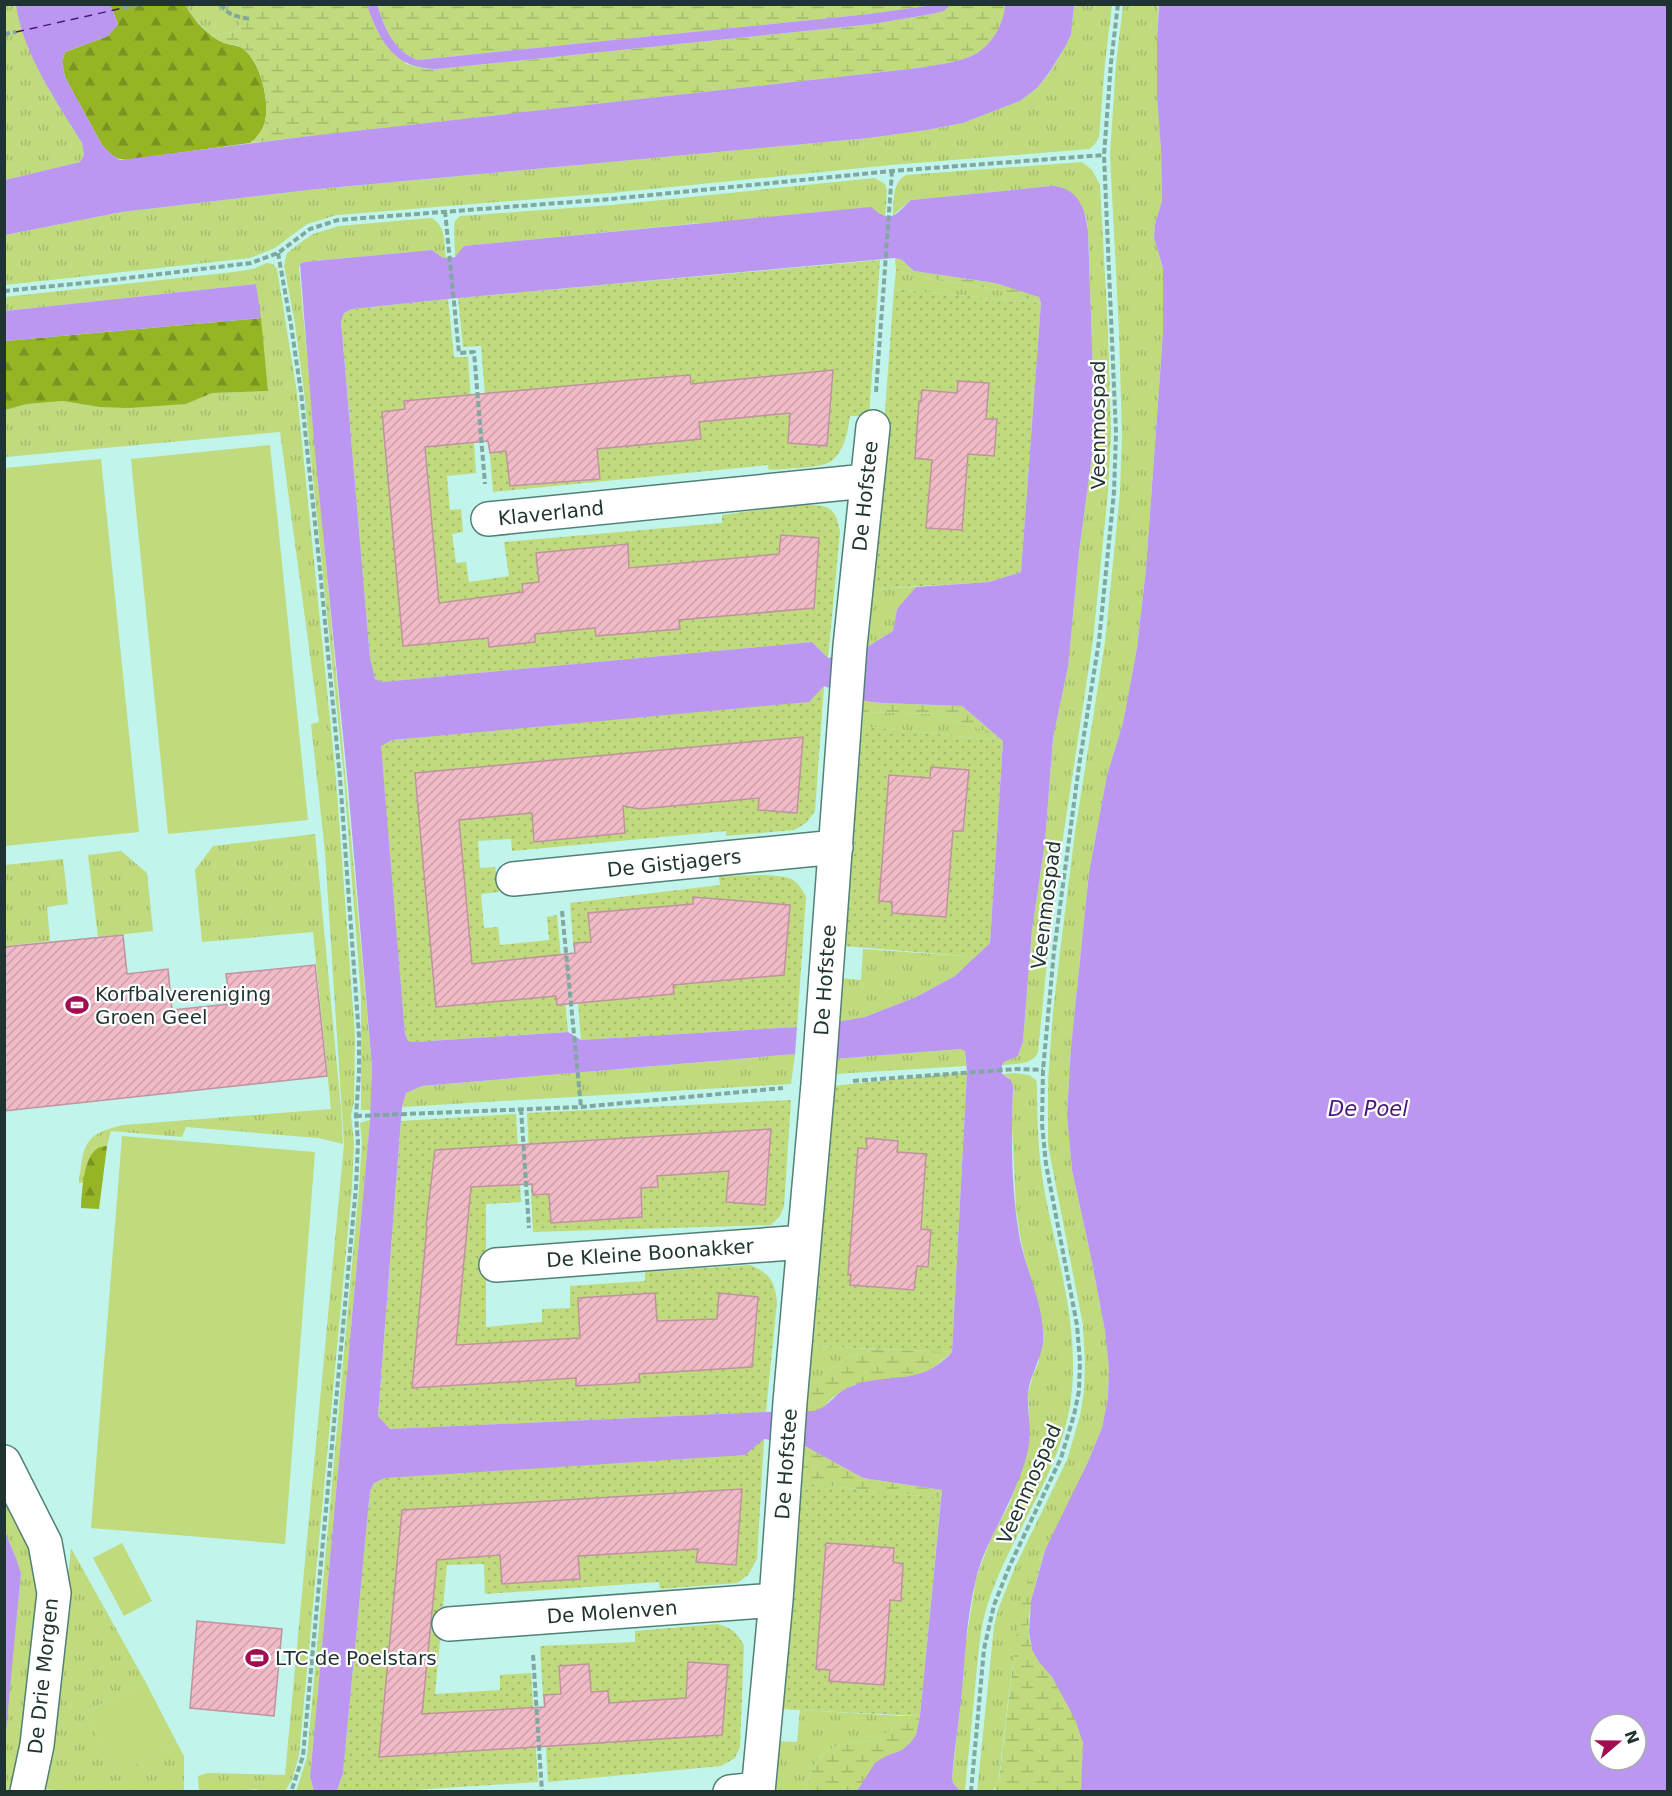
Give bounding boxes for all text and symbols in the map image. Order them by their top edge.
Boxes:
street label: Veenmospad [1086,360,1110,490]
street label: De Hofstee [847,439,883,553]
street label: Klaverland [497,496,605,530]
street label: Veenmospad [1026,839,1066,971]
street label: De Gistjagers [606,844,742,882]
street label: De Hofstee [809,924,841,1036]
place label: Korfbalvereniging Groen Geel [95,982,271,1029]
sports icon: Korfbalvereniging Groen Geel [64,992,90,1018]
water label: De Poel [1328,1097,1408,1121]
street label: De Kleine Boonakker [545,1234,755,1272]
street label: De Hofstee [770,1408,802,1520]
street label: Veenmospad [992,1420,1066,1548]
street label: De Molenven [546,1595,678,1629]
street label: De Drie Morgen [23,1597,63,1755]
sports icon: LTC de Poelstars [244,1645,270,1671]
place label: LTC de Poelstars [275,1646,437,1670]
north arrow [1588,1712,1648,1772]
text: N [1620,1727,1643,1747]

